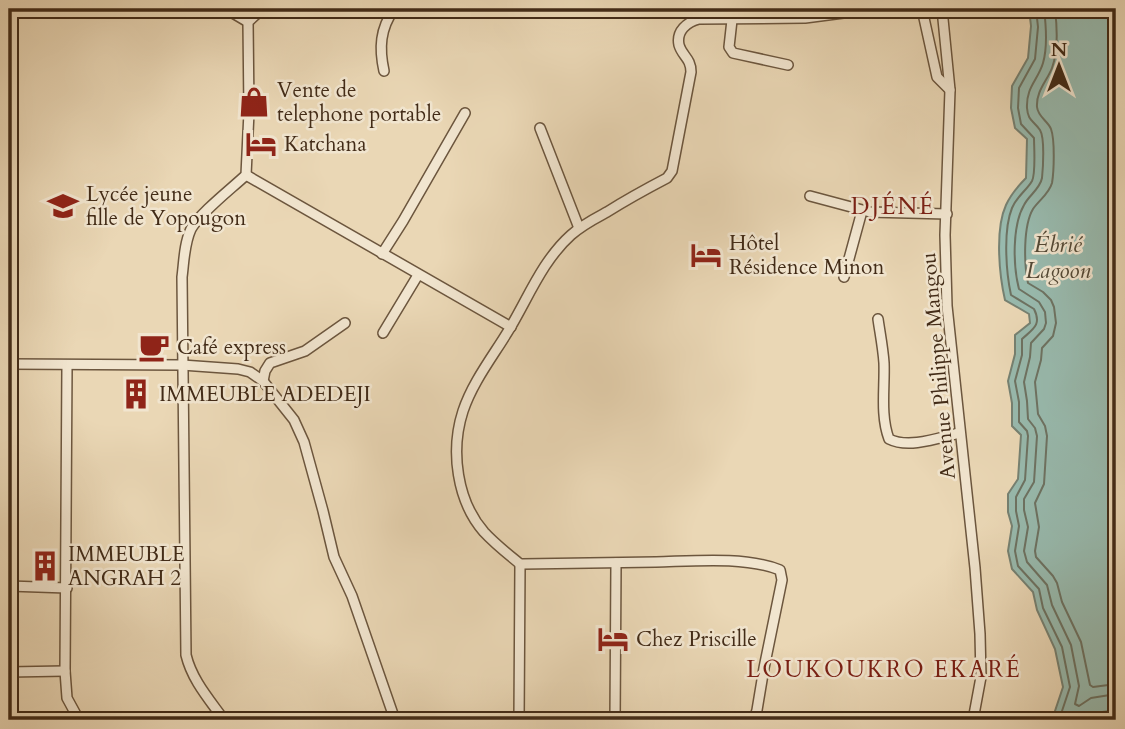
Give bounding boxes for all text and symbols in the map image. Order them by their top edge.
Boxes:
north arrow [1024,32,1094,102]
text: N [1051,37,1068,63]
place label: Vente de telephone portable [277,76,441,129]
shop icon: Vente de telephone portable [237,85,271,119]
hotel icon: Katchana [244,127,278,161]
place label: Katchana [284,130,367,159]
place label: Lycée jeune fille de Yopougon [86,180,246,233]
school or university icon: Lycée jeune fille de Yopougon [46,189,80,223]
district label: DJÉNÉ [851,191,935,222]
place label: Hôtel Résidence Minon [729,229,884,282]
water label: Ébrié Lagoon [1025,229,1091,286]
hotel icon: Hôtel Résidence Minon [689,238,723,272]
street label: Avenue Philippe Mangou [914,251,963,481]
cafe icon: Café express [137,330,171,364]
place label: Café express [177,333,286,362]
building icon: IMMEUBLE ADEDEJI [119,377,153,411]
place label: IMMEUBLE ADEDEJI [159,380,371,409]
place label: IMMEUBLE ANGRAH 2 [68,540,185,593]
building icon: IMMEUBLE ANGRAH 2 [28,549,62,583]
hotel icon: Chez Priscille [596,622,630,656]
place label: Chez Priscille [636,625,757,654]
district label: LOUKOUKRO EKARÉ [746,654,1022,685]

